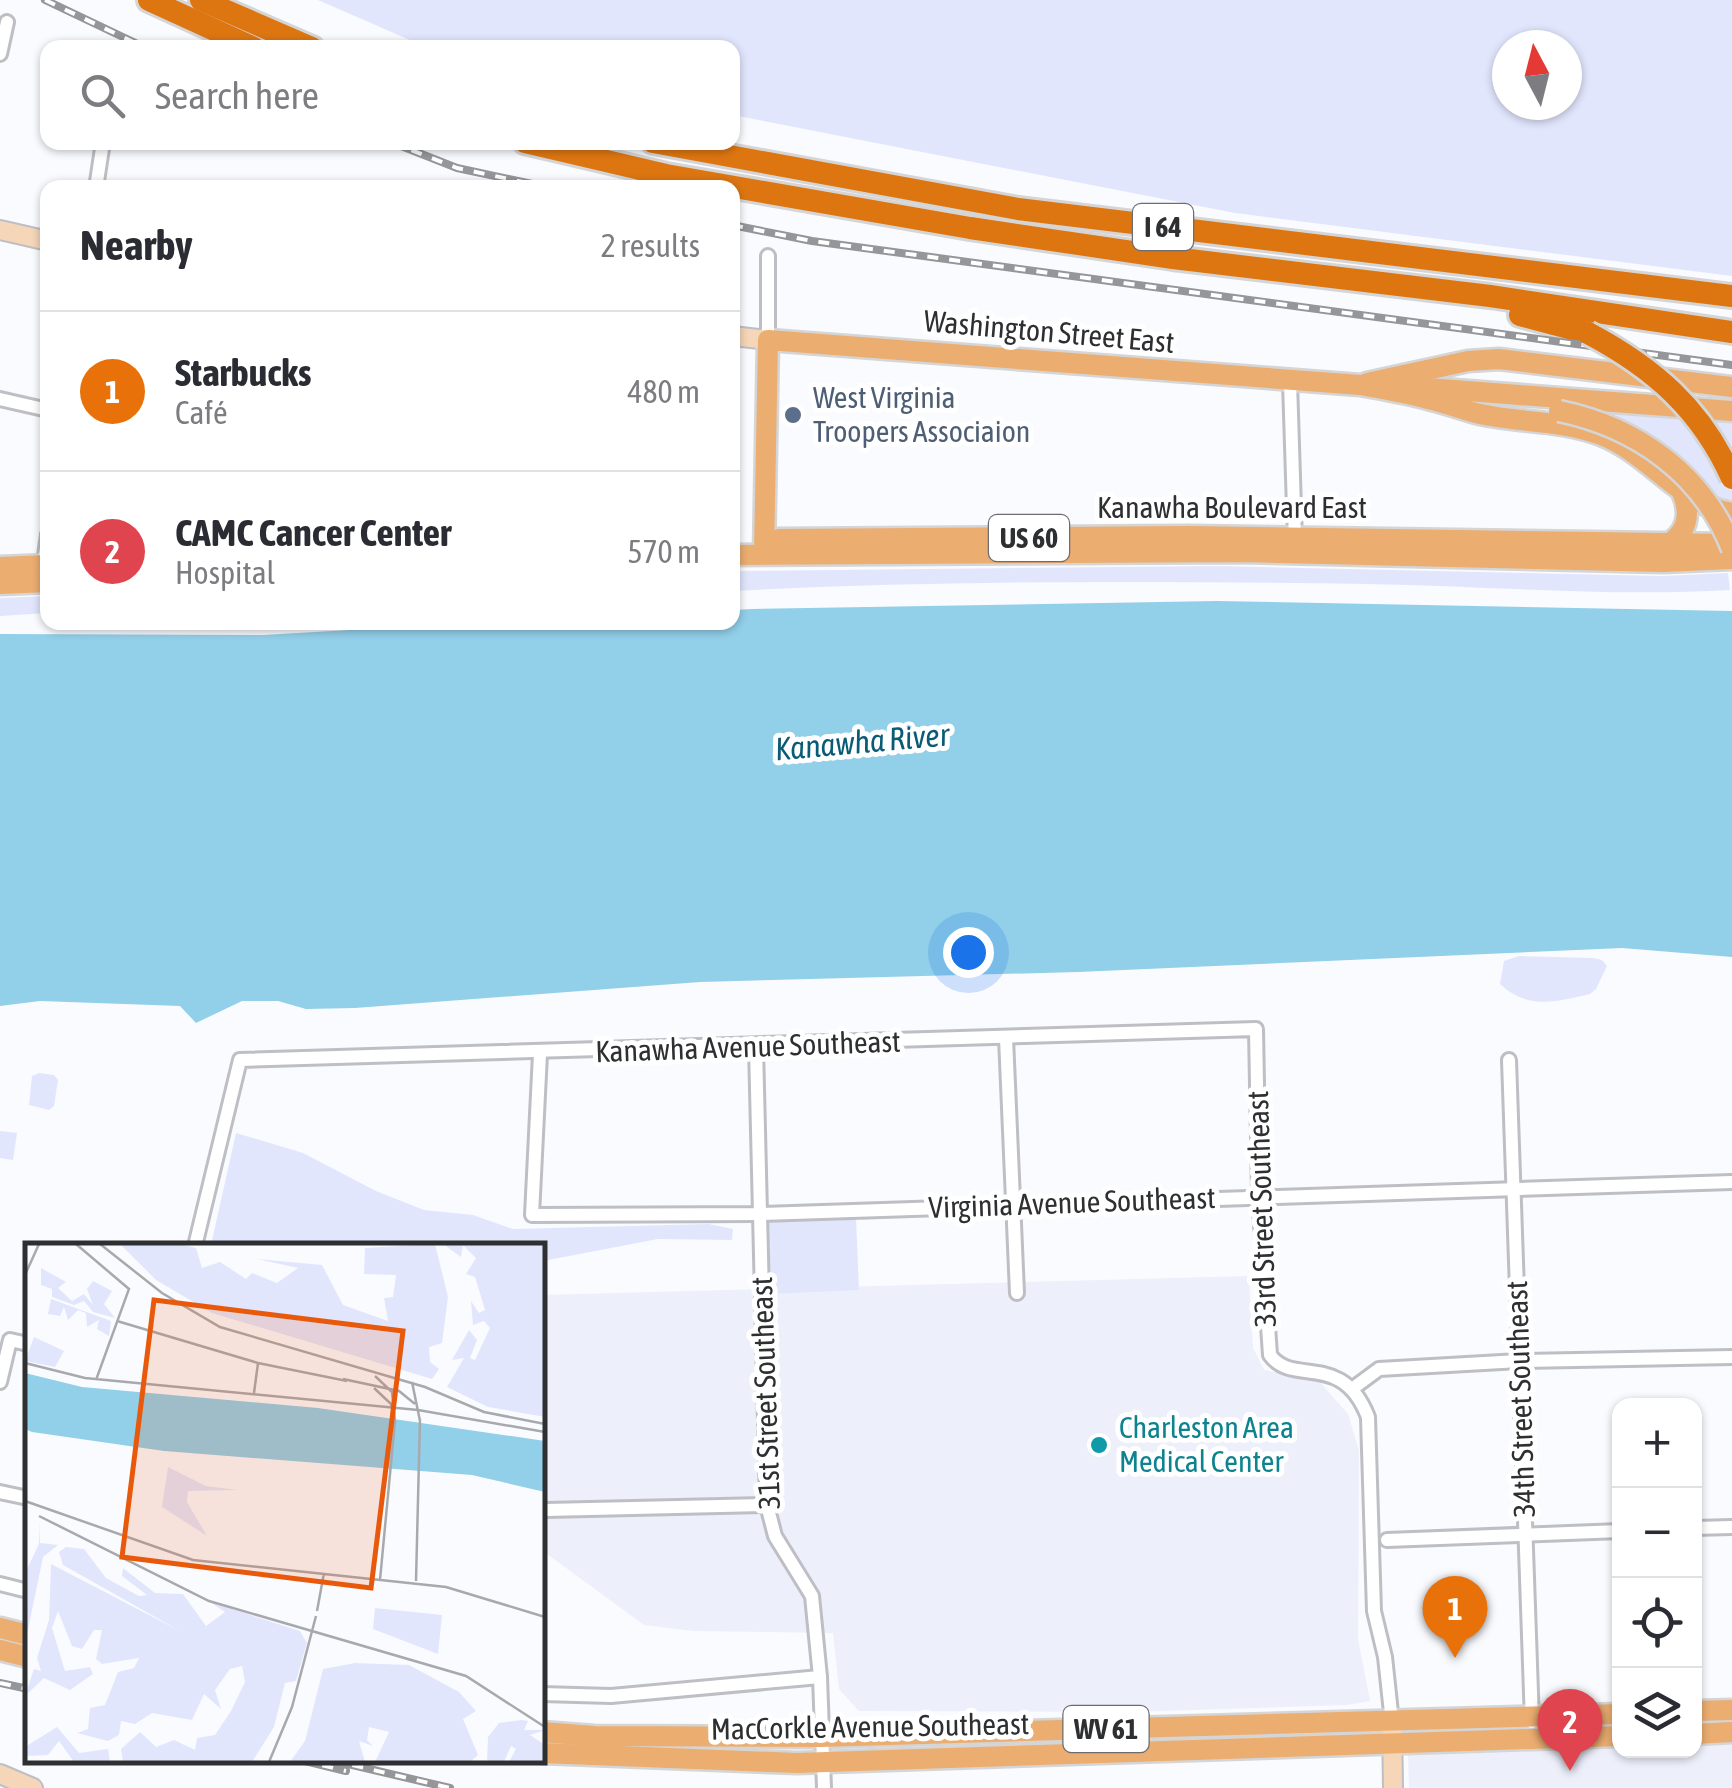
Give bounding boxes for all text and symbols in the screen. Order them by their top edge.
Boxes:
north arrow [1492,30,1582,120]
search box [40,40,740,150]
icon: search [75,68,130,123]
text: Search here [155,74,319,117]
road number: I 64 [1133,204,1193,250]
text: Nearby [80,221,193,269]
text: 2 results [601,227,700,264]
street label: Washington Street East [922,303,1176,359]
text: Starbucks [175,351,311,394]
text: 1 [105,373,120,410]
text: 480 m [627,373,700,410]
place label: West Virginia Troopers Associaion [813,380,1030,448]
text: Café [175,394,228,431]
marker: West Virginia Troopers Associaion [782,404,804,426]
street label: Kanawha Boulevard East [1097,490,1367,524]
text: CAMC Cancer Center [175,511,451,554]
road number: US 60 [989,515,1069,561]
text: 2 [105,533,120,570]
text: 570 m [627,533,700,570]
text: Hospital [175,554,275,591]
water label: Kanawha River [773,715,952,768]
your location [943,927,994,978]
street label: Kanawha Avenue Southeast [595,1024,901,1068]
street label: 33rd Street Southeast [1240,1090,1282,1328]
street label: Virginia Avenue Southeast [928,1180,1216,1224]
inset map [25,1243,545,1763]
street label: 31st Street Southeast [744,1276,786,1510]
street label: 34th Street Southeast [1499,1280,1541,1518]
map controls [1612,1398,1702,1758]
button: + [1612,1398,1702,1488]
place label: Charleston Area Medical Center [1119,1410,1294,1478]
marker: Charleston Area Medical Center [1088,1434,1110,1456]
button: − [1612,1488,1702,1578]
pin: 1 [1422,1576,1488,1658]
button: locate [1612,1578,1702,1668]
button: layers [1612,1668,1702,1758]
pin: 2 [1538,1688,1602,1771]
street label: MacCorkle Avenue Southeast [710,1706,1030,1746]
road number: WV 61 [1064,1706,1148,1752]

